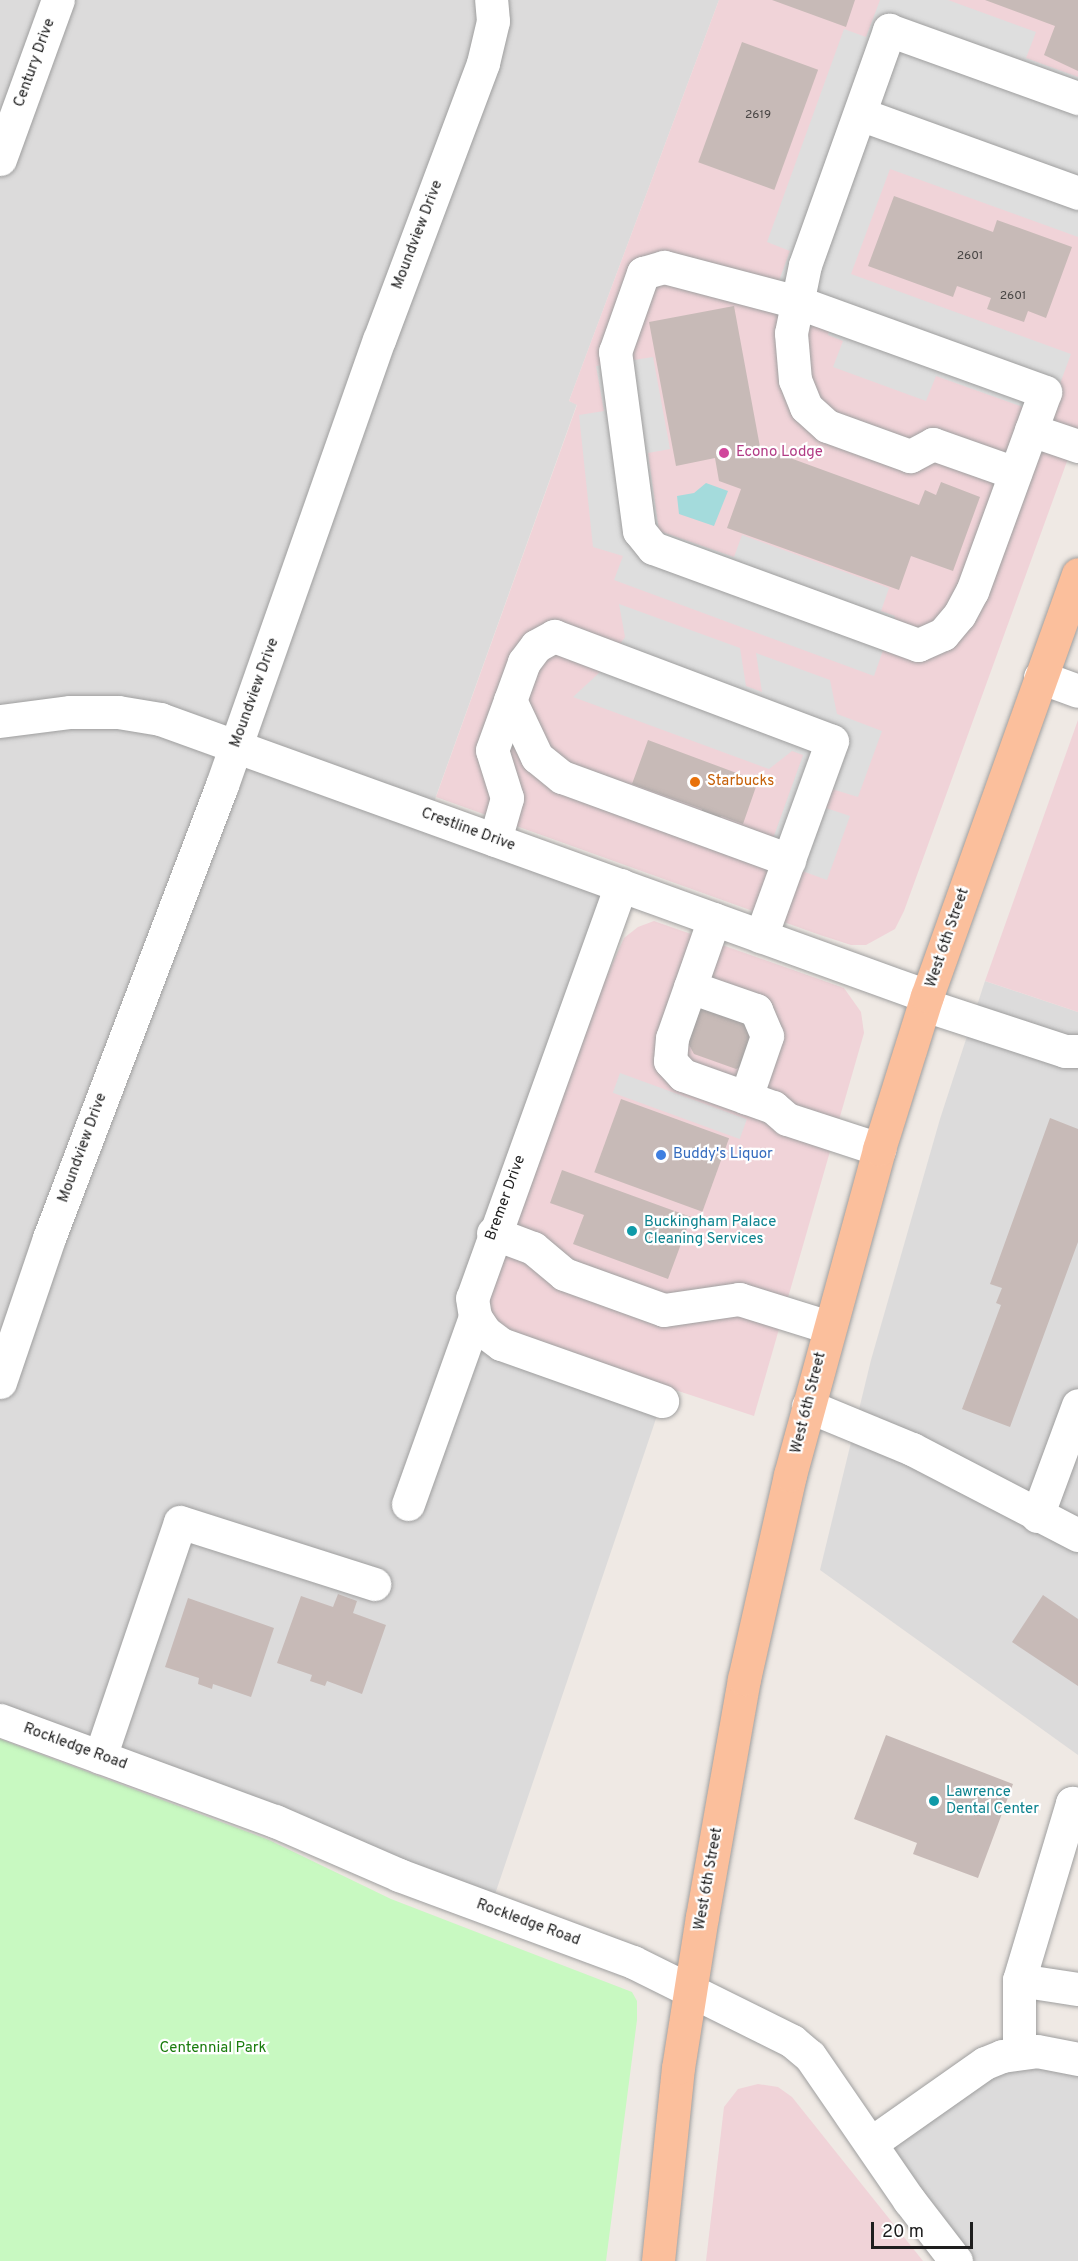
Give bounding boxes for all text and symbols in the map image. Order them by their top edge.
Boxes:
street label: Century Drive [11,16,59,110]
house number: 2619 [745,109,771,123]
street label: Moundview Drive [389,178,447,292]
house number: 2601 [957,250,983,264]
house number: 2601 [1000,290,1026,304]
place label: Econo Lodge [736,444,823,462]
marker: Econo Lodge [717,446,731,460]
street label: Moundview Drive [227,636,283,750]
place label: Starbucks [707,773,774,791]
marker: Starbucks [688,775,702,789]
street label: Crestline Drive [418,805,518,855]
street label: West 6th Street [923,886,973,990]
street label: Moundview Drive [55,1091,111,1205]
place label: Buddy's Liquor [673,1146,773,1164]
marker: Buddy's Liquor [654,1148,668,1162]
street label: Bremer Drive [482,1153,530,1243]
place label: Buckingham Palace Cleaning Services [644,1213,776,1248]
marker: Buckingham Palace Cleaning Services [625,1224,639,1238]
street label: West 6th Street [788,1350,830,1456]
street label: Rockledge Road [21,1720,129,1774]
place label: Lawrence Dental Center [946,1783,1039,1818]
marker: Lawrence Dental Center [927,1794,941,1808]
street label: West 6th Street [691,1826,727,1932]
street label: Rockledge Road [474,1896,582,1950]
park label: Centennial Park [159,2040,267,2058]
scale bar [874,2210,976,2248]
text: 20 m [882,2221,924,2244]

